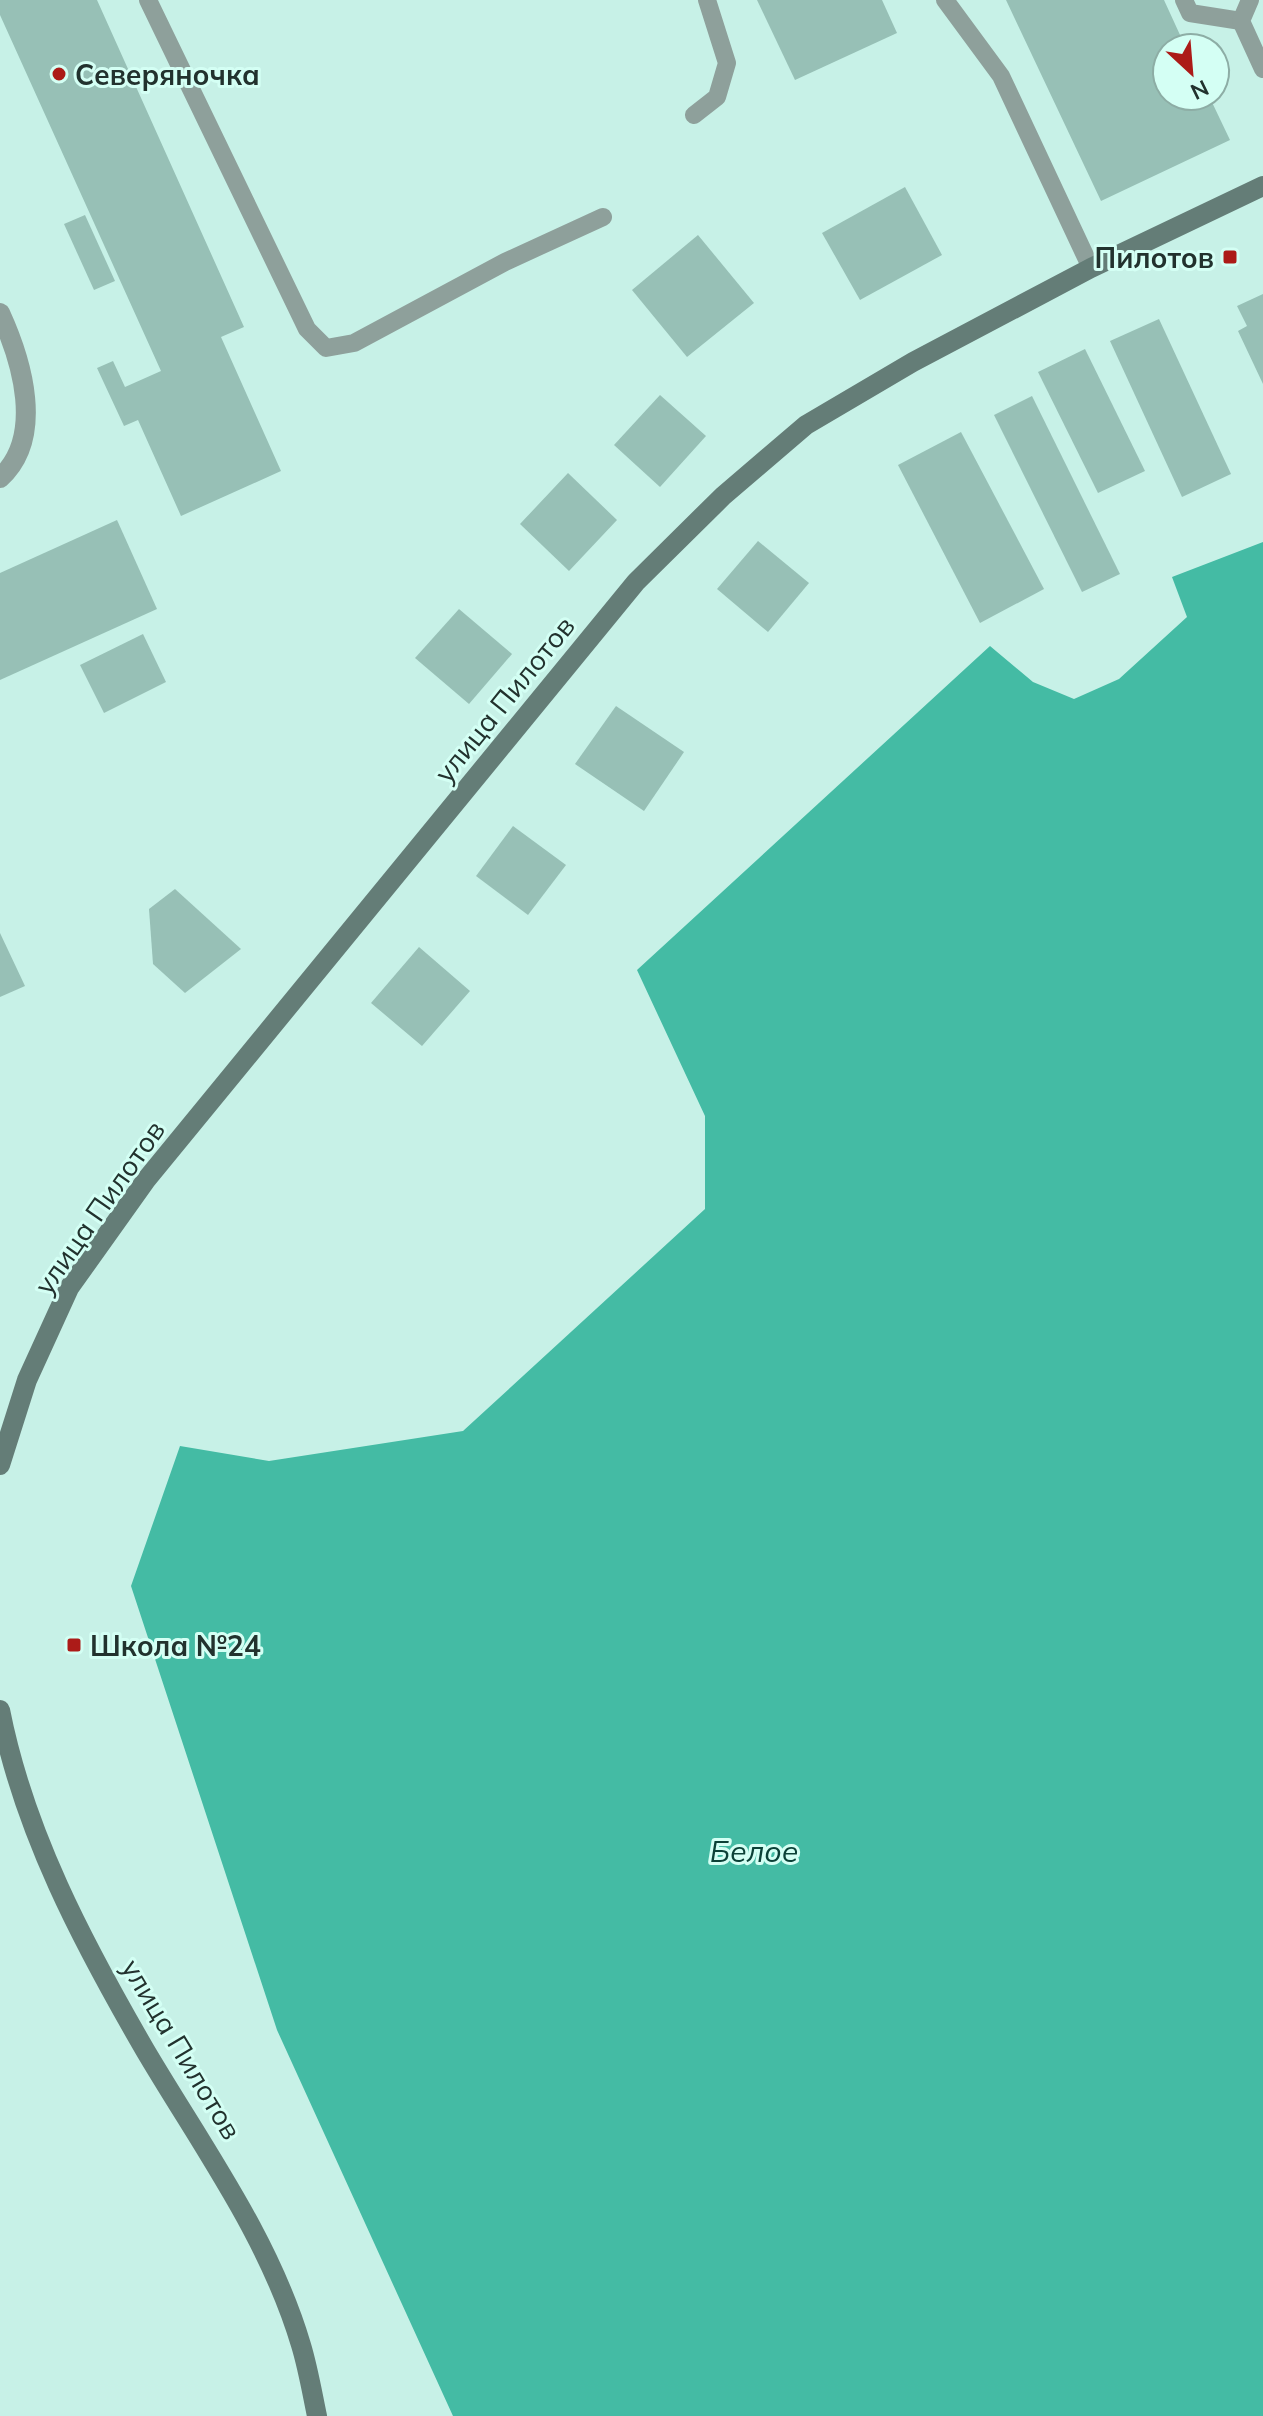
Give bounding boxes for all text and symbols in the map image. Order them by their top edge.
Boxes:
north arrow [1151,32,1231,112]
place label: Северяночка [75,57,260,92]
marker: Северяночка [50,65,68,83]
text: N [1186,74,1213,106]
place label: Пилотов [1095,240,1214,275]
marker: Пилотов [1221,248,1239,266]
street label: улица Пилотов [426,609,582,789]
street label: улица Пилотов [26,1113,172,1301]
place label: Школа №24 [90,1628,261,1663]
marker: Школа №24 [65,1636,83,1654]
water label: Белое [710,1832,798,1870]
street label: улица Пилотов [114,1952,250,2146]

